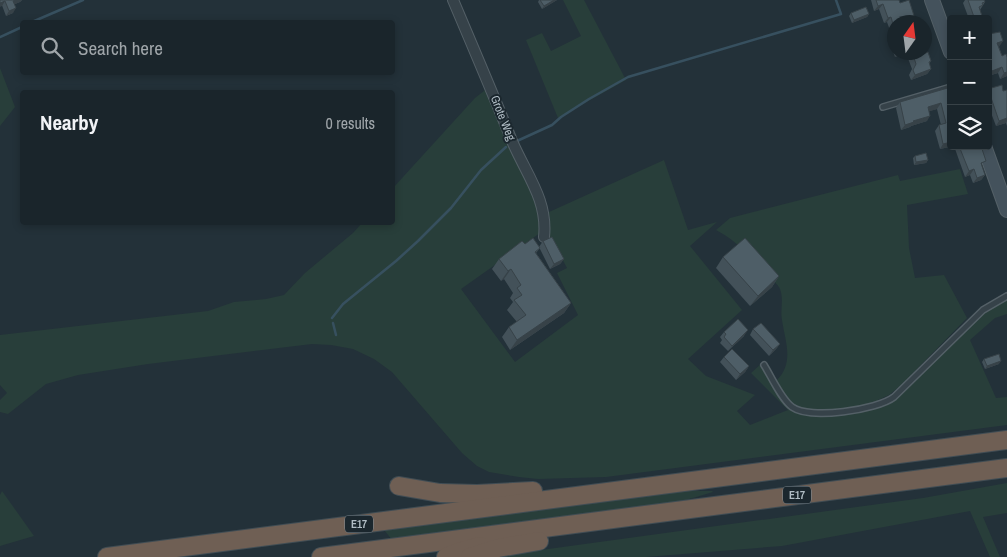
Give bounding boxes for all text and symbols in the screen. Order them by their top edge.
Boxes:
north arrow [887,15,932,60]
map controls [947,15,992,150]
button: + [947,15,992,60]
search box [20,20,395,75]
icon: search [38,34,66,62]
text: Search here [78,35,163,61]
button: − [947,60,992,105]
street label: Grote Weg [487,93,519,143]
button: layers [947,105,992,150]
text: Nearby [40,108,98,137]
text: 0 results [325,112,375,134]
road number: E17 [783,486,811,504]
road number: E17 [345,516,373,532]

